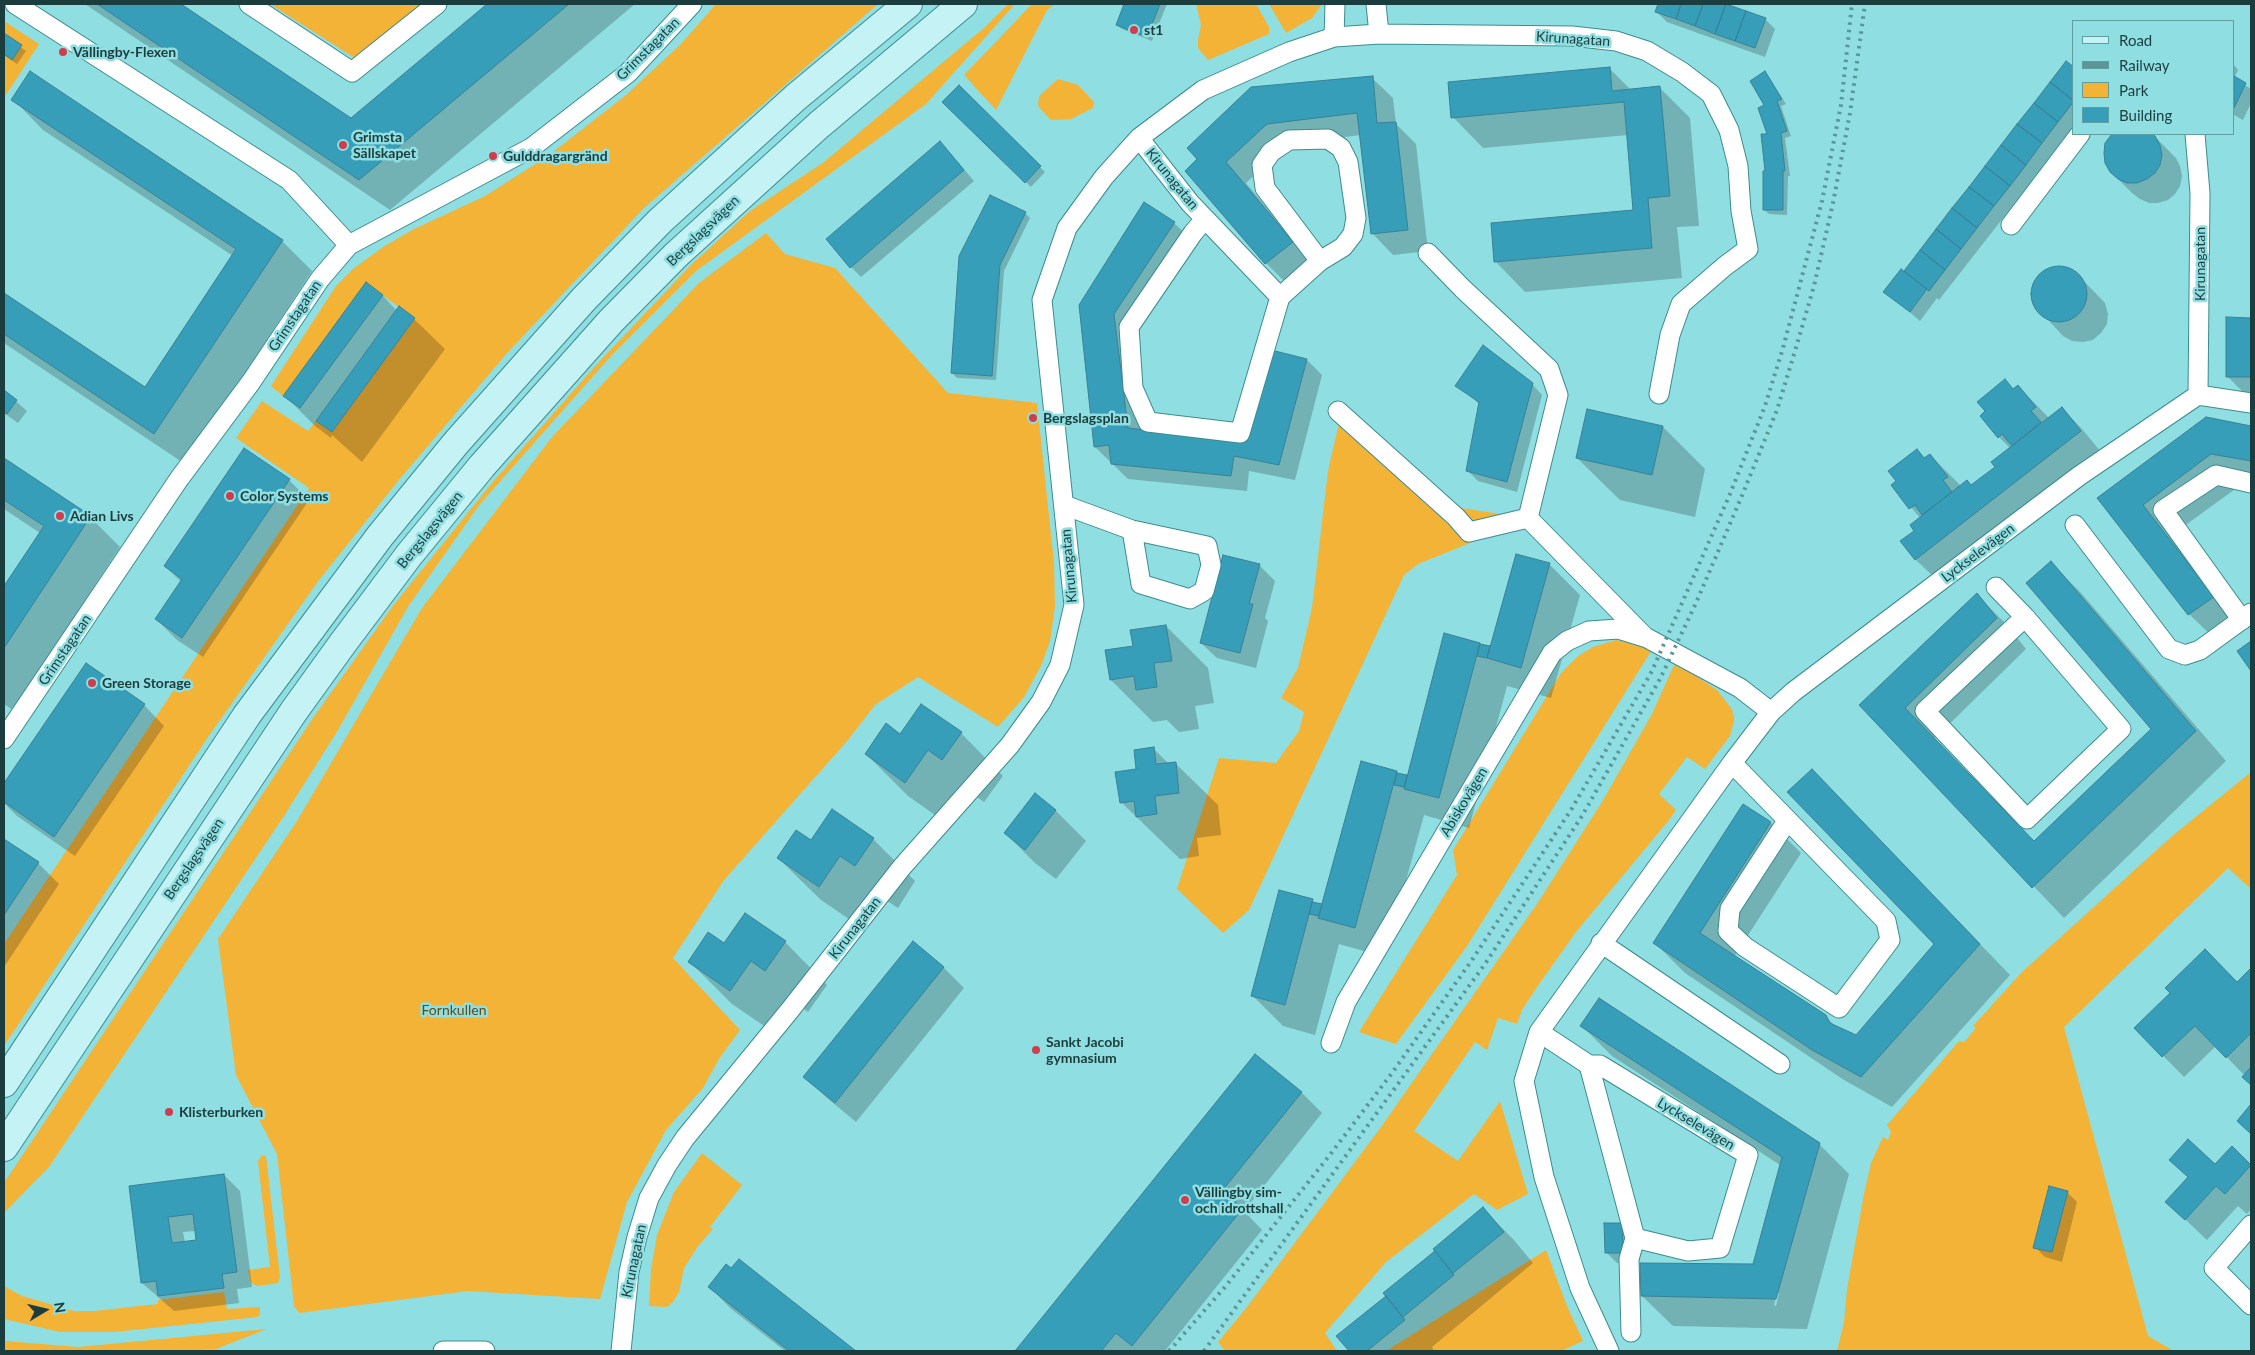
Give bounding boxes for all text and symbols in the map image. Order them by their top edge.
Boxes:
street label: Grimstagatan [613,14,683,84]
legend [2072,20,2235,135]
place label: st1 [1144,22,1163,38]
marker: st1 [1128,24,1140,36]
street label: Kirunagatan [1535,28,1611,50]
text: Road [2119,31,2152,49]
place label: Vällingby-Flexen [73,44,176,60]
marker: Vällingby-Flexen [57,46,69,58]
text: Railway [2119,56,2170,74]
text: Park [2119,81,2148,99]
text: Building [2119,106,2172,124]
place label: Grimsta Sällskapet [353,129,416,162]
marker: Grimsta Sällskapet [337,139,349,151]
street label: Kirunagatan [1142,145,1202,213]
place label: Gulddragargränd [503,148,608,164]
marker: Gulddragargränd [487,150,499,162]
street label: Bergslagsvägen [663,192,743,270]
street label: Kirunagatan [2192,227,2208,301]
street label: Grimstagatan [265,277,325,355]
place label: Bergslagsplan [1043,410,1129,426]
marker: Bergslagsplan [1027,412,1039,424]
place label: Color Systems [240,488,329,504]
street label: Bergslagsvägen [394,488,466,572]
marker: Color Systems [224,490,236,502]
place label: Adian Livs [70,508,134,524]
marker: Adian Livs [54,510,66,522]
street label: Lyckselevägen [1938,520,2018,586]
street label: Kirunagatan [1057,528,1081,604]
street label: Grimstagatan [35,611,95,689]
place label: Green Storage [102,675,191,691]
marker: Green Storage [86,677,98,689]
street label: Abiskovägen [1437,764,1491,840]
street label: Bergslagsvägen [161,815,227,903]
street label: Kirunagatan [826,894,884,962]
park label: Fornkullen [422,1002,486,1018]
place label: Sankt Jacobi gymnasium [1046,1034,1124,1066]
marker: Sankt Jacobi gymnasium [1030,1044,1042,1056]
street label: Lyckselevägen [1654,1094,1738,1154]
place label: Klisterburken [179,1104,263,1120]
marker: Klisterburken [163,1106,175,1118]
place label: Vällingby sim- och idrottshall [1195,1184,1283,1216]
marker: Vällingby sim- och idrottshall [1179,1194,1191,1206]
street label: Kirunagatan [618,1223,650,1299]
north arrow [20,1285,70,1335]
text: N [51,1301,70,1314]

